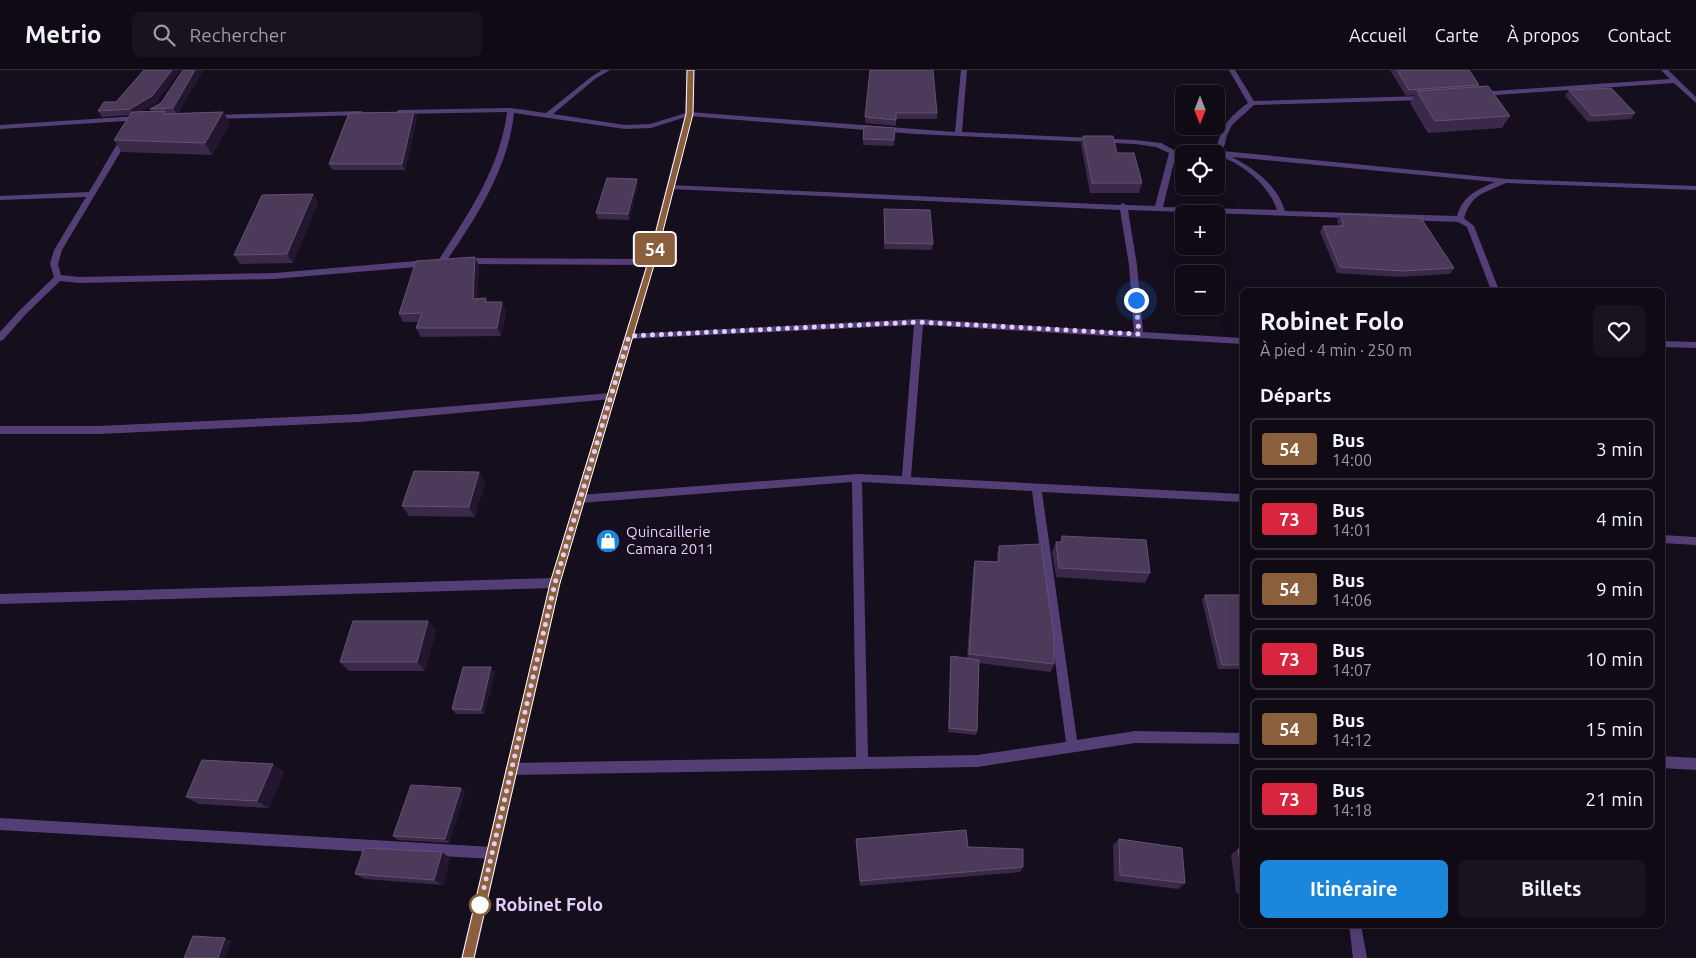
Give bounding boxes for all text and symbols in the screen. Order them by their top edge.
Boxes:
search box [132,12,482,57]
text: Metrio [25,21,102,48]
icon: search [150,21,178,49]
text: Rechercher [190,24,287,46]
text: Accueil [1349,25,1407,45]
text: Carte [1435,25,1479,45]
text: À propos [1507,25,1579,45]
text: Contact [1607,25,1671,45]
north arrow [1175,85,1225,135]
map controls [1175,85,1225,315]
button: locate [1175,145,1225,195]
button: + [1175,205,1225,255]
line badge: 54 [632,233,678,265]
text: 54 [645,239,665,259]
button: − [1175,265,1225,315]
your location [1124,288,1149,313]
button: heart [1593,305,1645,357]
text: Robinet Folo [1260,308,1404,335]
text: À pied · 4 min · 250 m [1260,341,1412,359]
text: Départs [1260,384,1331,406]
text: Bus [1332,429,1365,451]
text: 3 min [1596,438,1643,460]
text: 54 [1279,439,1300,459]
text: 14:00 [1332,451,1372,469]
text: Bus [1332,499,1365,521]
text: 4 min [1596,508,1643,530]
text: 73 [1279,509,1300,529]
text: 14:01 [1332,521,1372,539]
place label: Quincaillerie Camara 2011 [626,523,714,557]
shop icon: Quincaillerie Camara 2011 [595,528,621,554]
text: Bus [1332,569,1365,591]
text: 9 min [1596,578,1643,600]
text: 54 [1279,579,1300,599]
text: 14:06 [1332,591,1372,609]
text: Bus [1332,639,1365,661]
text: 10 min [1585,648,1643,670]
text: 73 [1279,649,1300,669]
text: 14:07 [1332,661,1372,679]
text: Bus [1332,709,1365,731]
text: 15 min [1585,718,1643,740]
text: 54 [1279,719,1300,739]
text: 14:12 [1332,731,1372,749]
text: Bus [1332,779,1365,801]
text: 21 min [1585,788,1643,810]
text: 73 [1279,789,1300,809]
text: 14:18 [1332,801,1372,819]
button: Itinéraire [1260,860,1448,918]
button: Billets [1458,860,1645,918]
marker: Robinet Folo [469,894,491,916]
place label: Robinet Folo [495,894,603,914]

